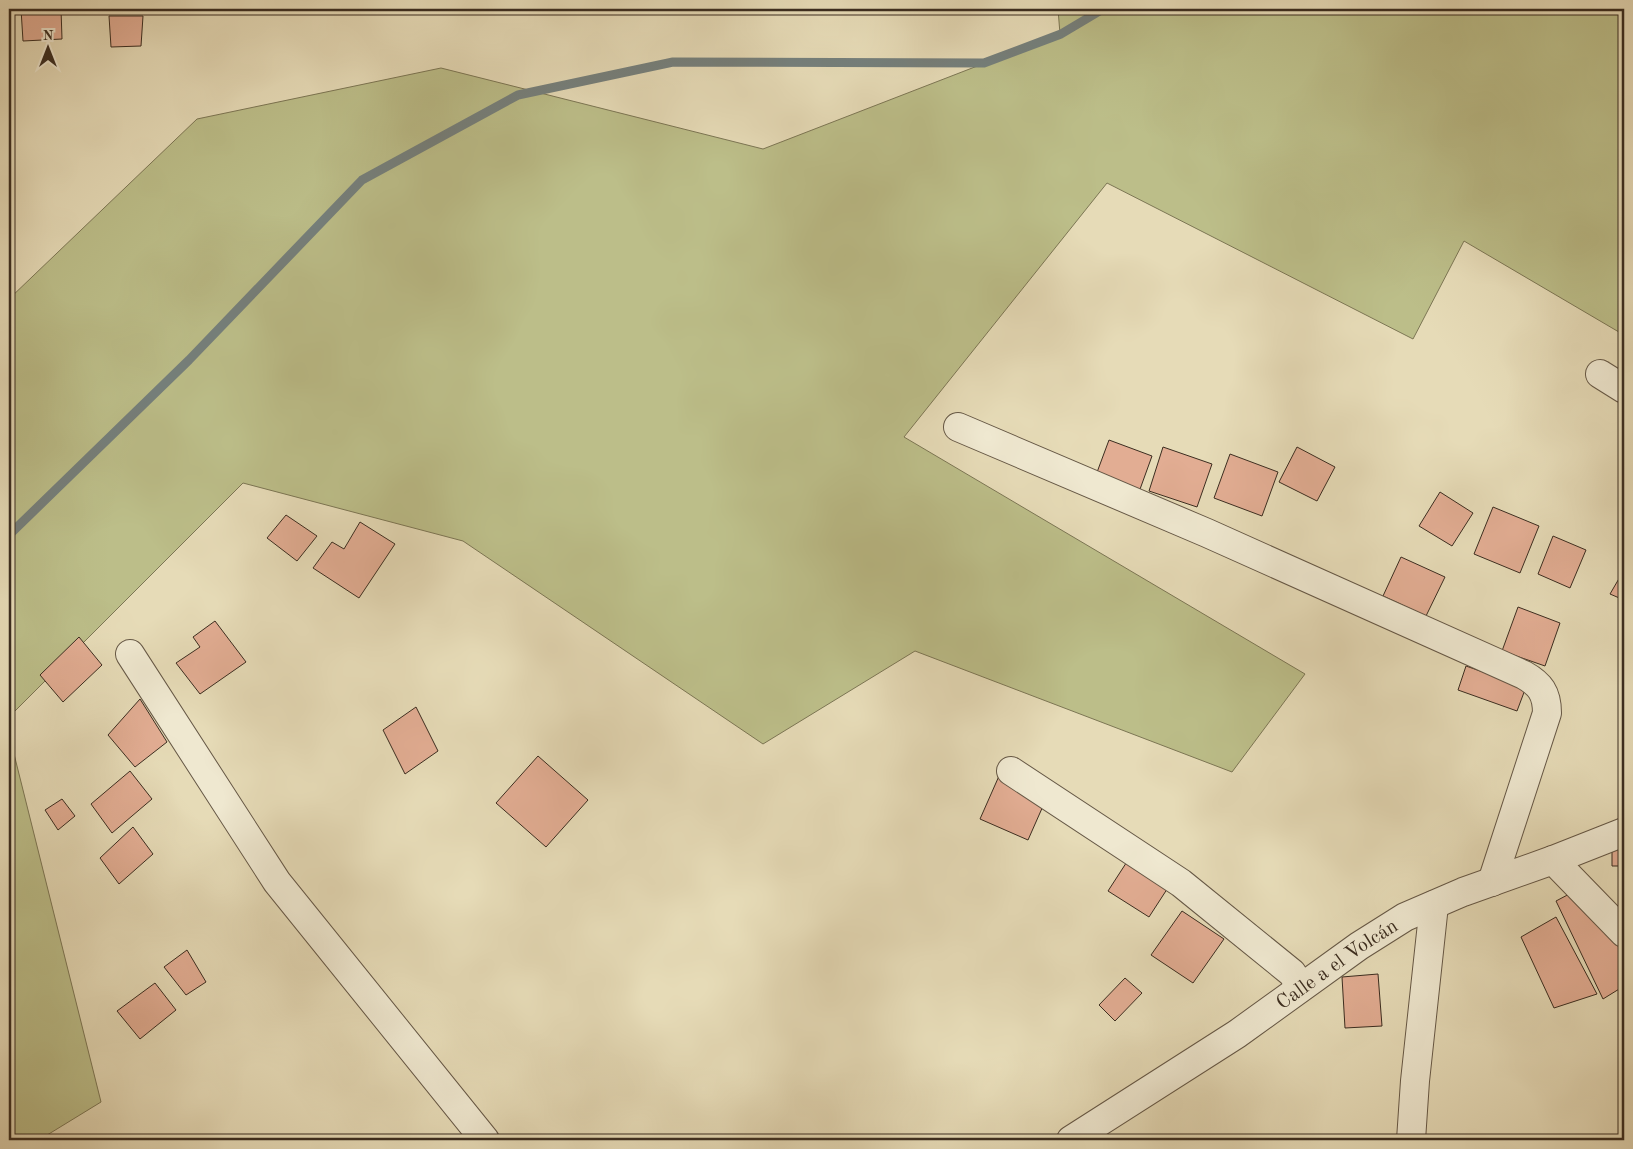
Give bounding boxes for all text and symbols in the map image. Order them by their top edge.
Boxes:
north arrow [22,22,72,72]
text: N [43,29,54,43]
street label: Calle a el Volcán [1273,916,1402,1014]

